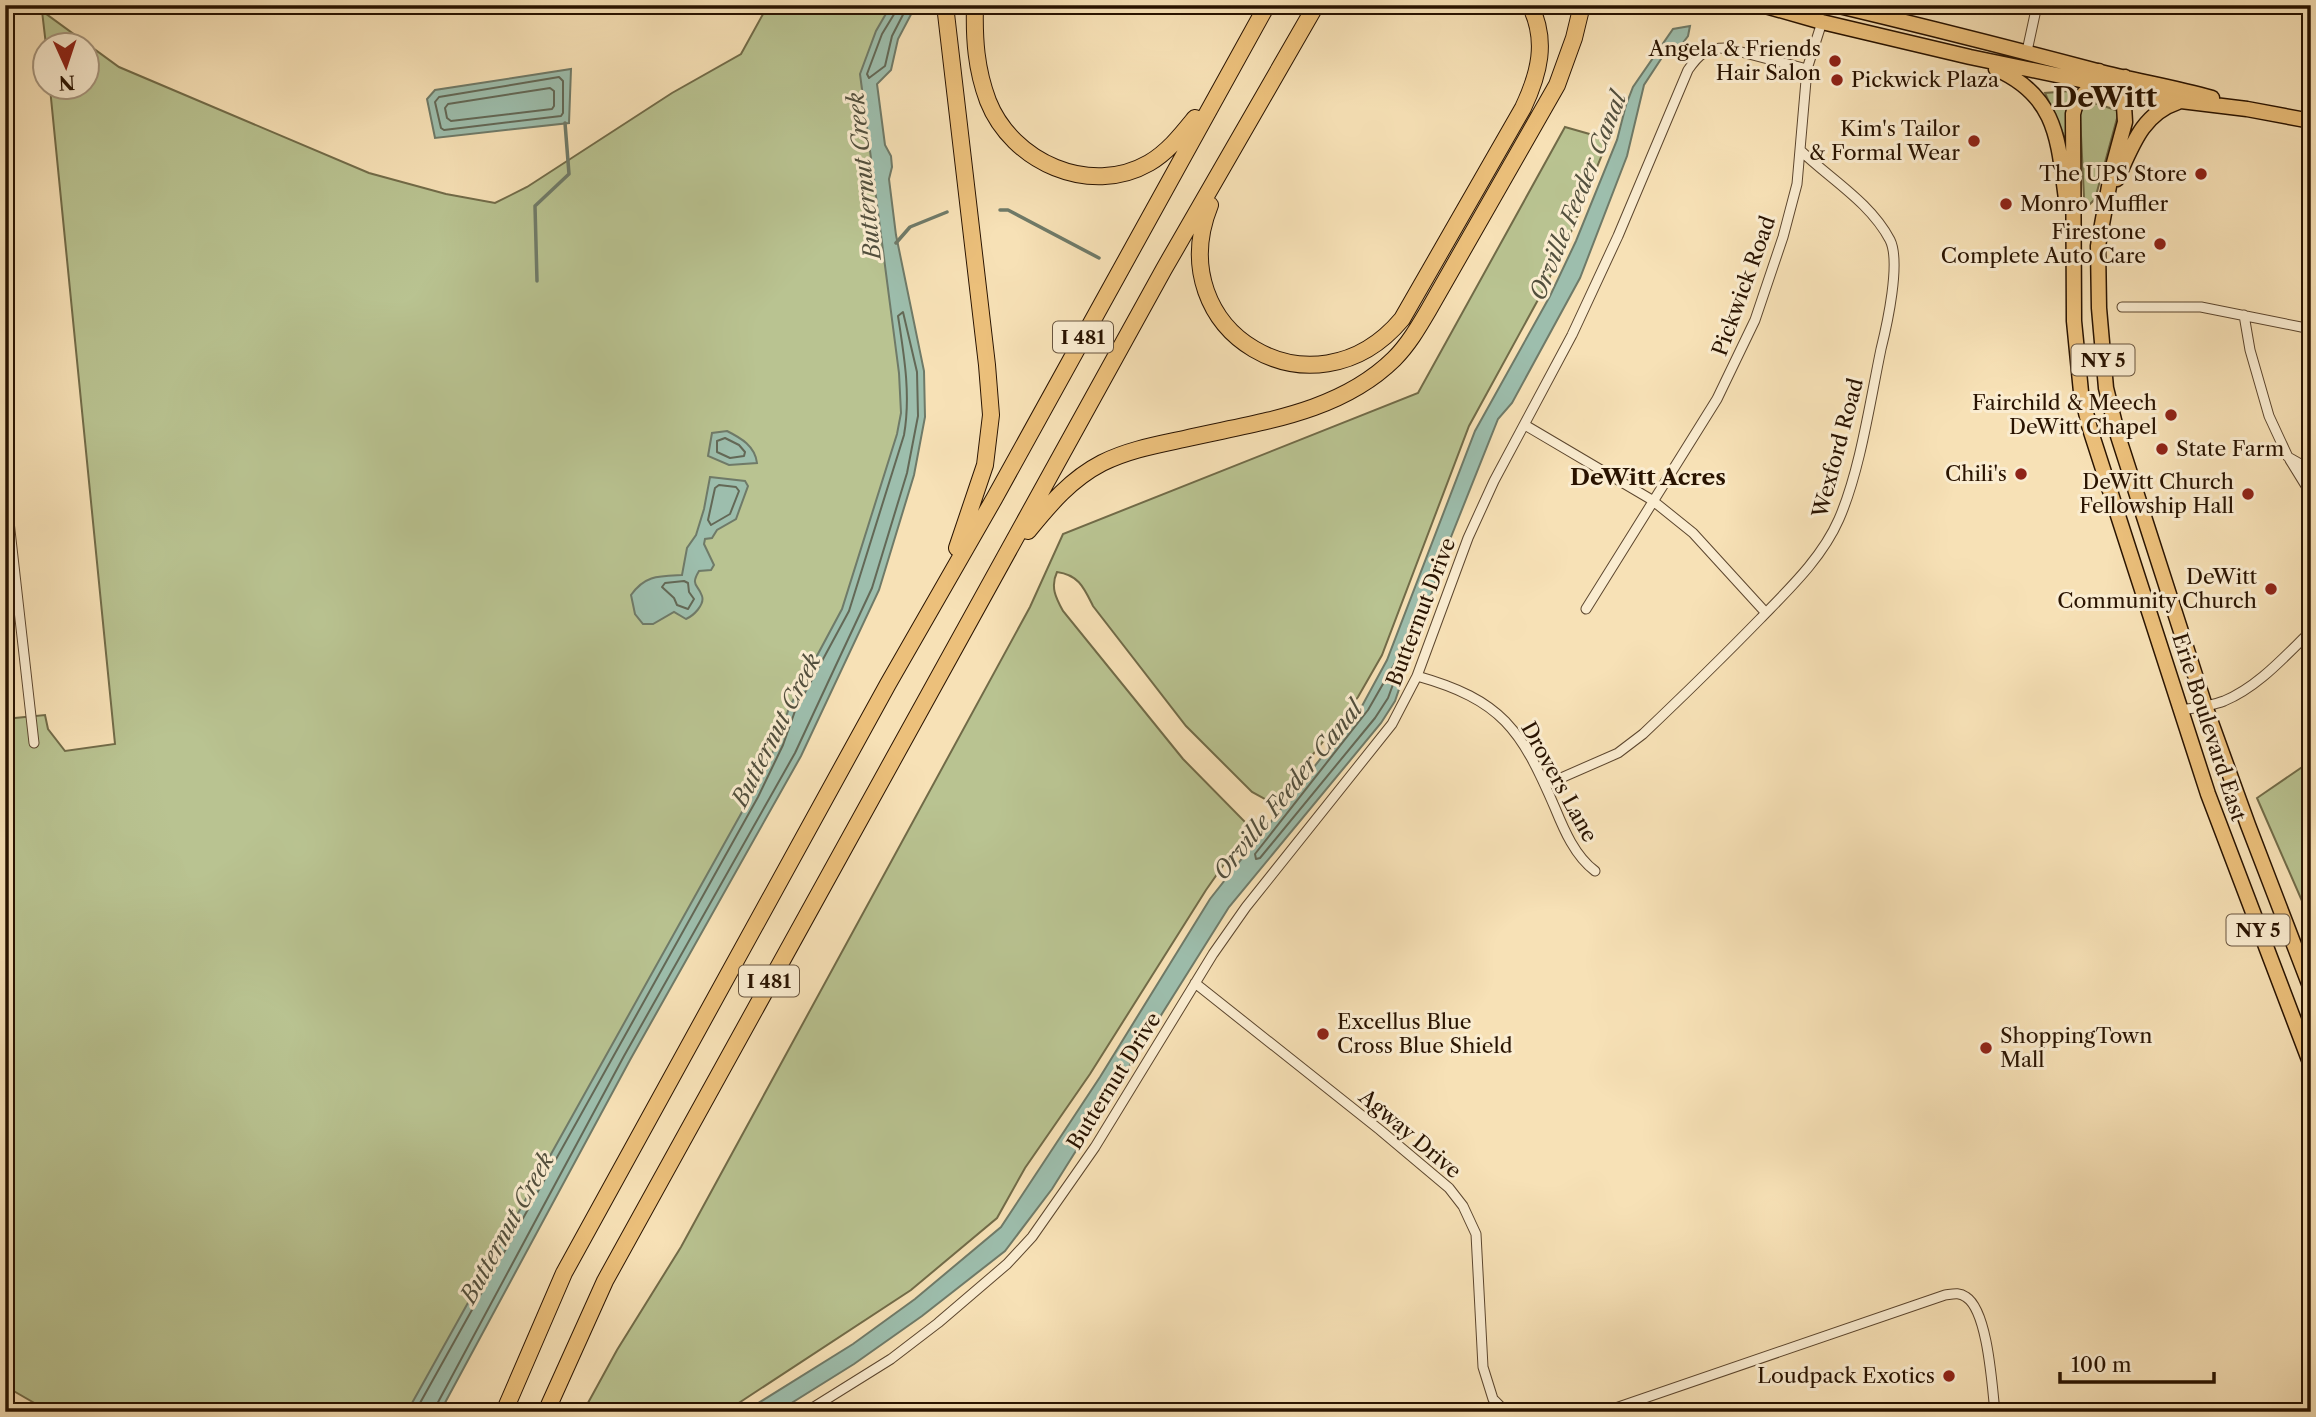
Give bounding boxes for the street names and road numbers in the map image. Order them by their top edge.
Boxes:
street label: Pickwick Road [1707,212,1780,359]
road number: I 481 [1053,322,1113,352]
road number: NY 5 [2072,344,2134,376]
street label: Wexford Road [1807,375,1868,521]
street label: Butternut Drive [1381,534,1460,689]
street label: Erie Boulevard East [2167,630,2252,824]
street label: Drovers Lane [1516,717,1603,846]
road number: NY 5 [2226,914,2290,946]
road number: I 481 [739,965,799,996]
street label: Butternut Drive [1061,1008,1166,1154]
street label: Agway Drive [1354,1083,1466,1183]

